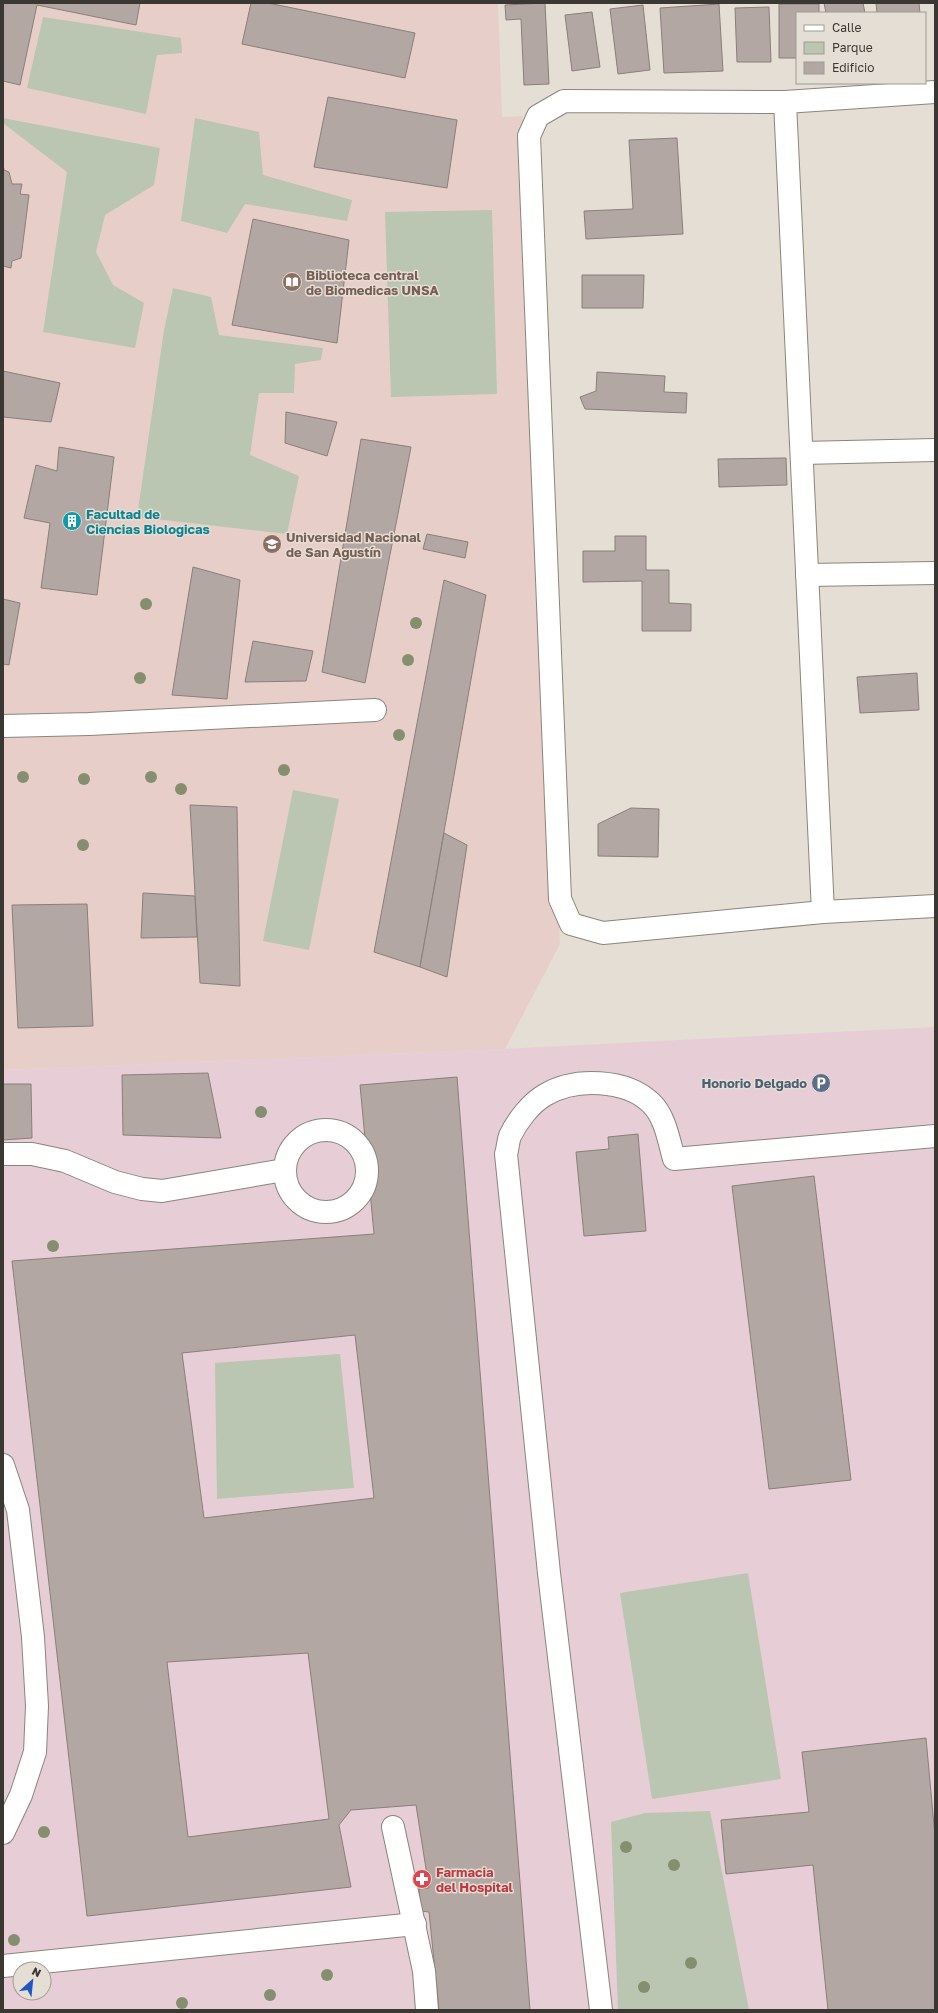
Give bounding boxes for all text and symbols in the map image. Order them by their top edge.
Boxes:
legend [796,12,926,84]
text: Calle [832,20,862,35]
text: Parque [832,40,873,55]
text: Edificio [832,60,874,75]
place label: Biblioteca central de Biomedicas UNSA [306,267,440,298]
library icon: Biblioteca central de Biomedicas UNSA [281,271,303,293]
place label: Facultad de Ciencias Biologicas [86,506,210,537]
building icon: Facultad de Ciencias Biologicas [61,510,83,532]
place label: Universidad Nacional de San Agustín [286,529,421,560]
school or university icon: Universidad Nacional de San Agustín [261,533,283,555]
parking icon: Honorio Delgado [810,1072,832,1094]
place label: Honorio Delgado [701,1075,807,1091]
place label: Farmacia del Hospital [436,1864,514,1895]
pharmacy icon: Farmacia del Hospital [411,1868,433,1890]
north arrow [12,1961,52,2001]
text: N [30,1964,43,1979]

